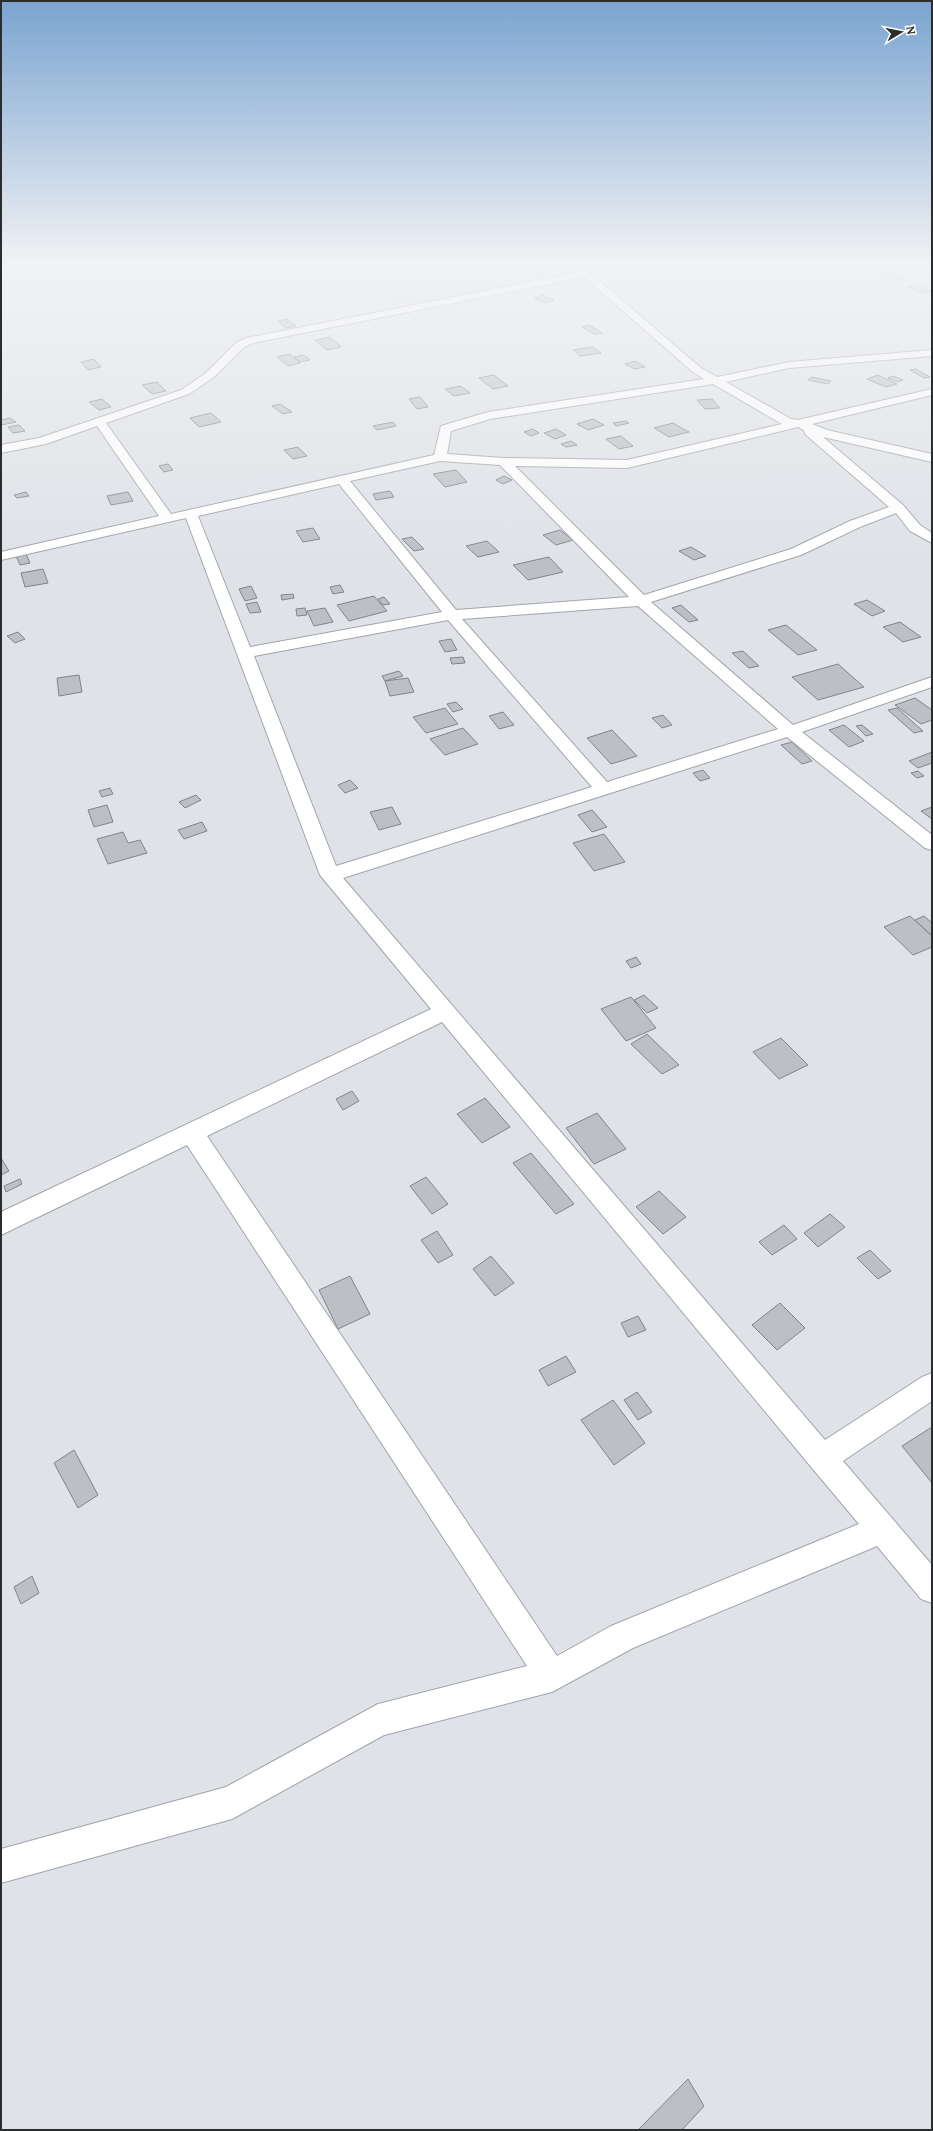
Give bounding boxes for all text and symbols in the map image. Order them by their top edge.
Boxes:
north arrow [881,12,921,52]
text: N [903,25,919,36]

